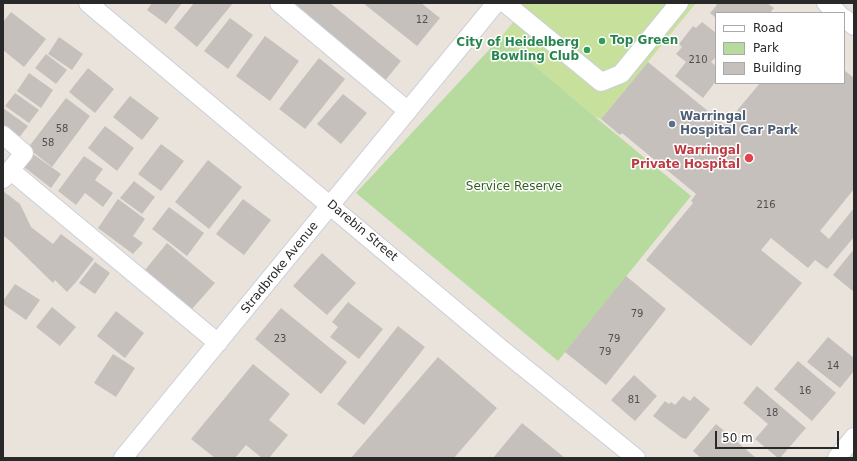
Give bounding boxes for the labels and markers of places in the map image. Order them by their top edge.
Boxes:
place label: Top Green [610,34,678,48]
place label: City of Heidelberg Bowling Club [456,36,579,64]
marker: Top Green [597,36,607,46]
marker: City of Heidelberg Bowling Club [582,45,592,55]
place label: Warringal Hospital Car Park [680,110,798,138]
marker: Warringal Hospital Car Park [667,119,677,129]
place label: Warringal Private Hospital [631,144,740,172]
marker: Warringal Private Hospital [743,152,755,164]

